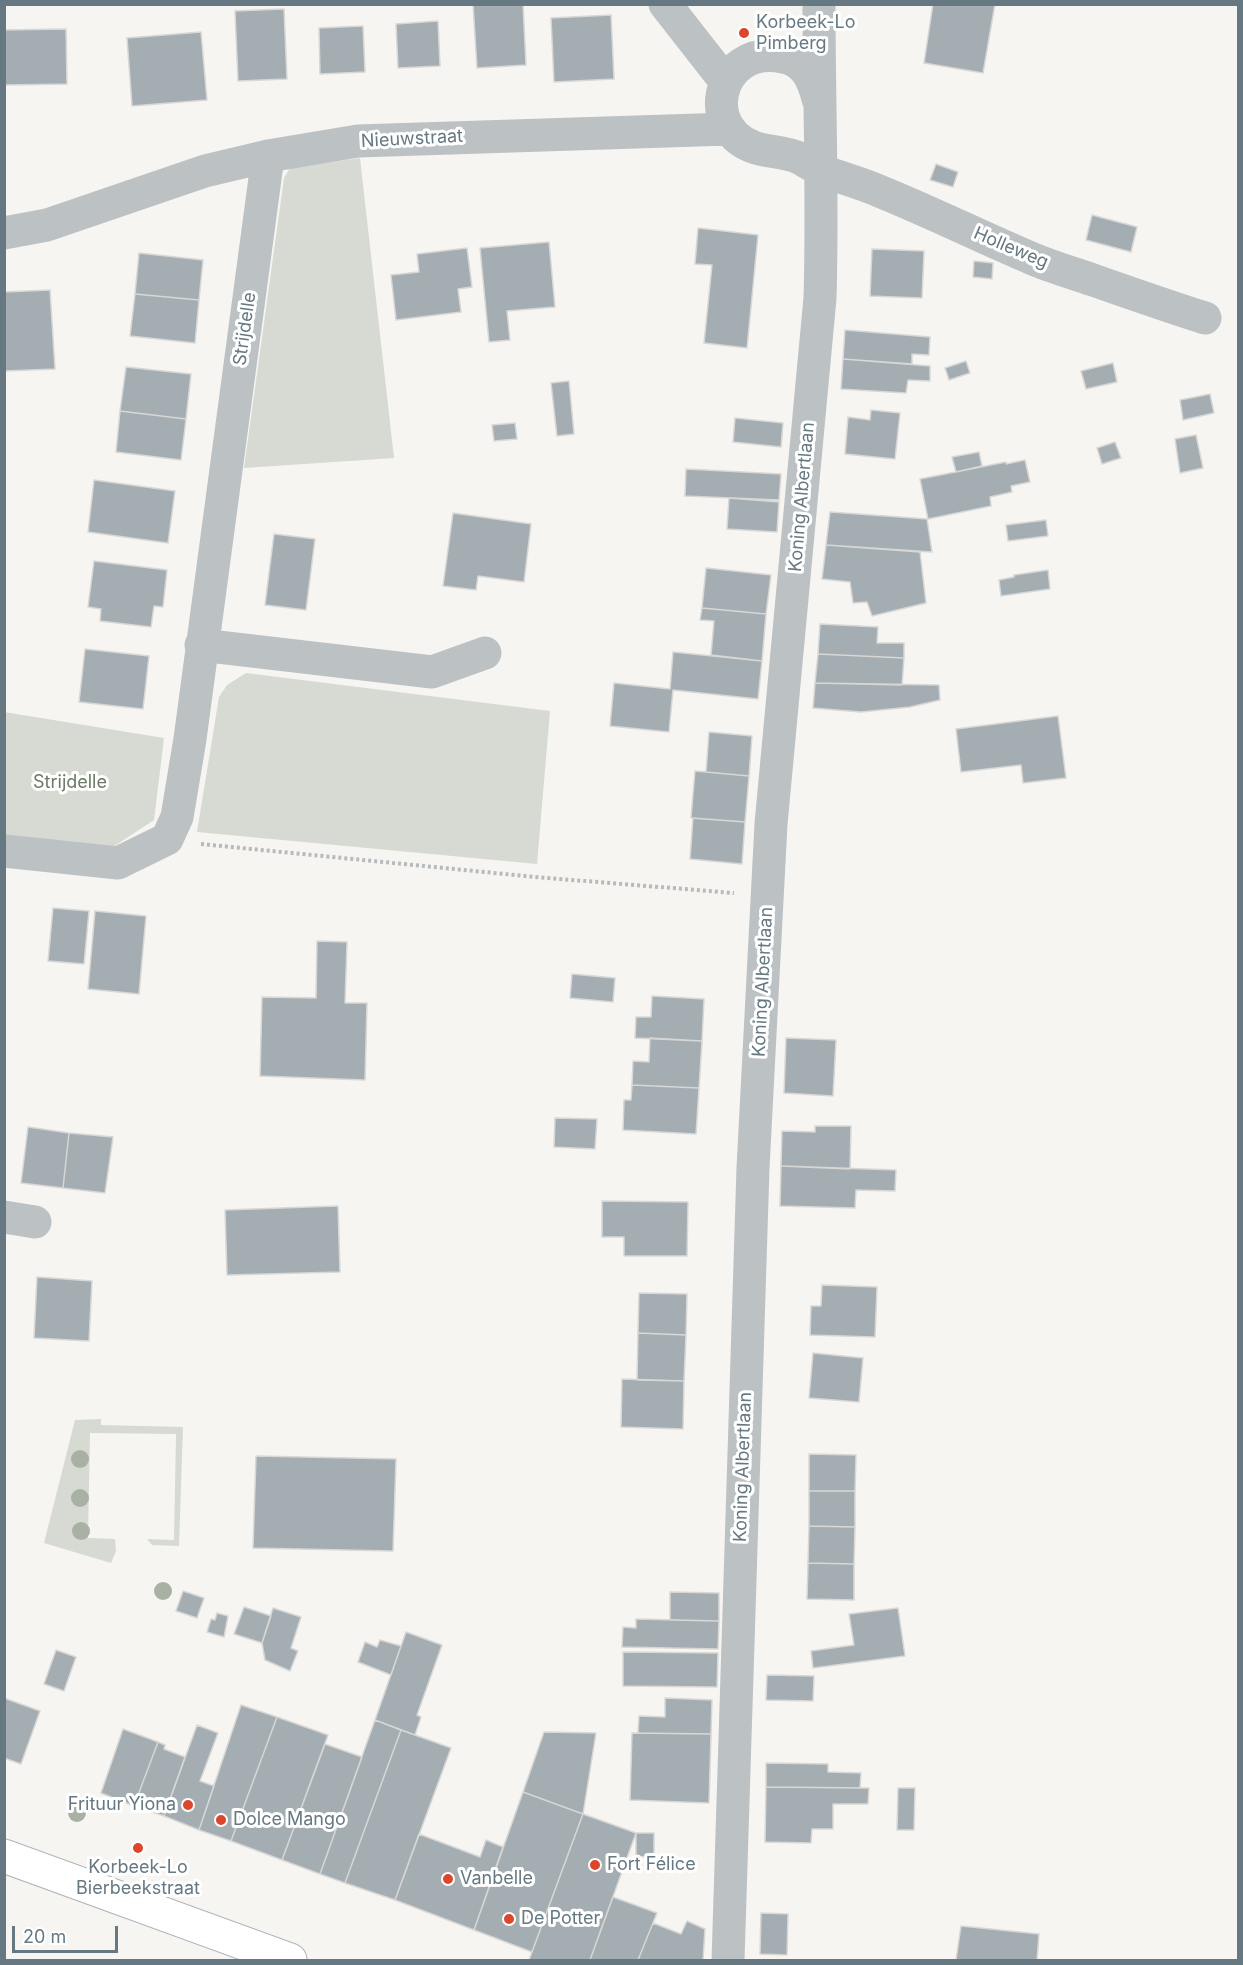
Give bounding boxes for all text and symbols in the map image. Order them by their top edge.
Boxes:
place label: Korbeek-Lo Pimberg [756,12,856,54]
marker: Korbeek-Lo Pimberg [737,26,751,40]
street label: Nieuwstraat [360,126,464,152]
street label: Holleweg [970,223,1052,273]
street label: Strijdelle [229,291,261,367]
street label: Koning Albertlaan [785,421,819,573]
park label: Strijdelle [33,772,107,794]
street label: Koning Albertlaan [748,906,778,1058]
street label: Koning Albertlaan [730,1391,756,1543]
place label: Frituur Yiona [68,1794,176,1816]
marker: Frituur Yiona [181,1798,195,1812]
place label: Dolce Mango [233,1809,346,1831]
marker: Dolce Mango [214,1813,228,1827]
marker: Korbeek-Lo Bierbeekstraat [131,1841,145,1855]
place label: Fort Félice [607,1854,696,1876]
place label: Korbeek-Lo Bierbeekstraat [76,1857,200,1900]
marker: Fort Félice [588,1858,602,1872]
place label: Vanbelle [460,1868,533,1890]
marker: Vanbelle [441,1872,455,1886]
place label: De Potter [521,1908,600,1930]
marker: De Potter [502,1912,516,1926]
scale bar [15,1914,122,1952]
text: 20 m [23,1926,66,1947]

